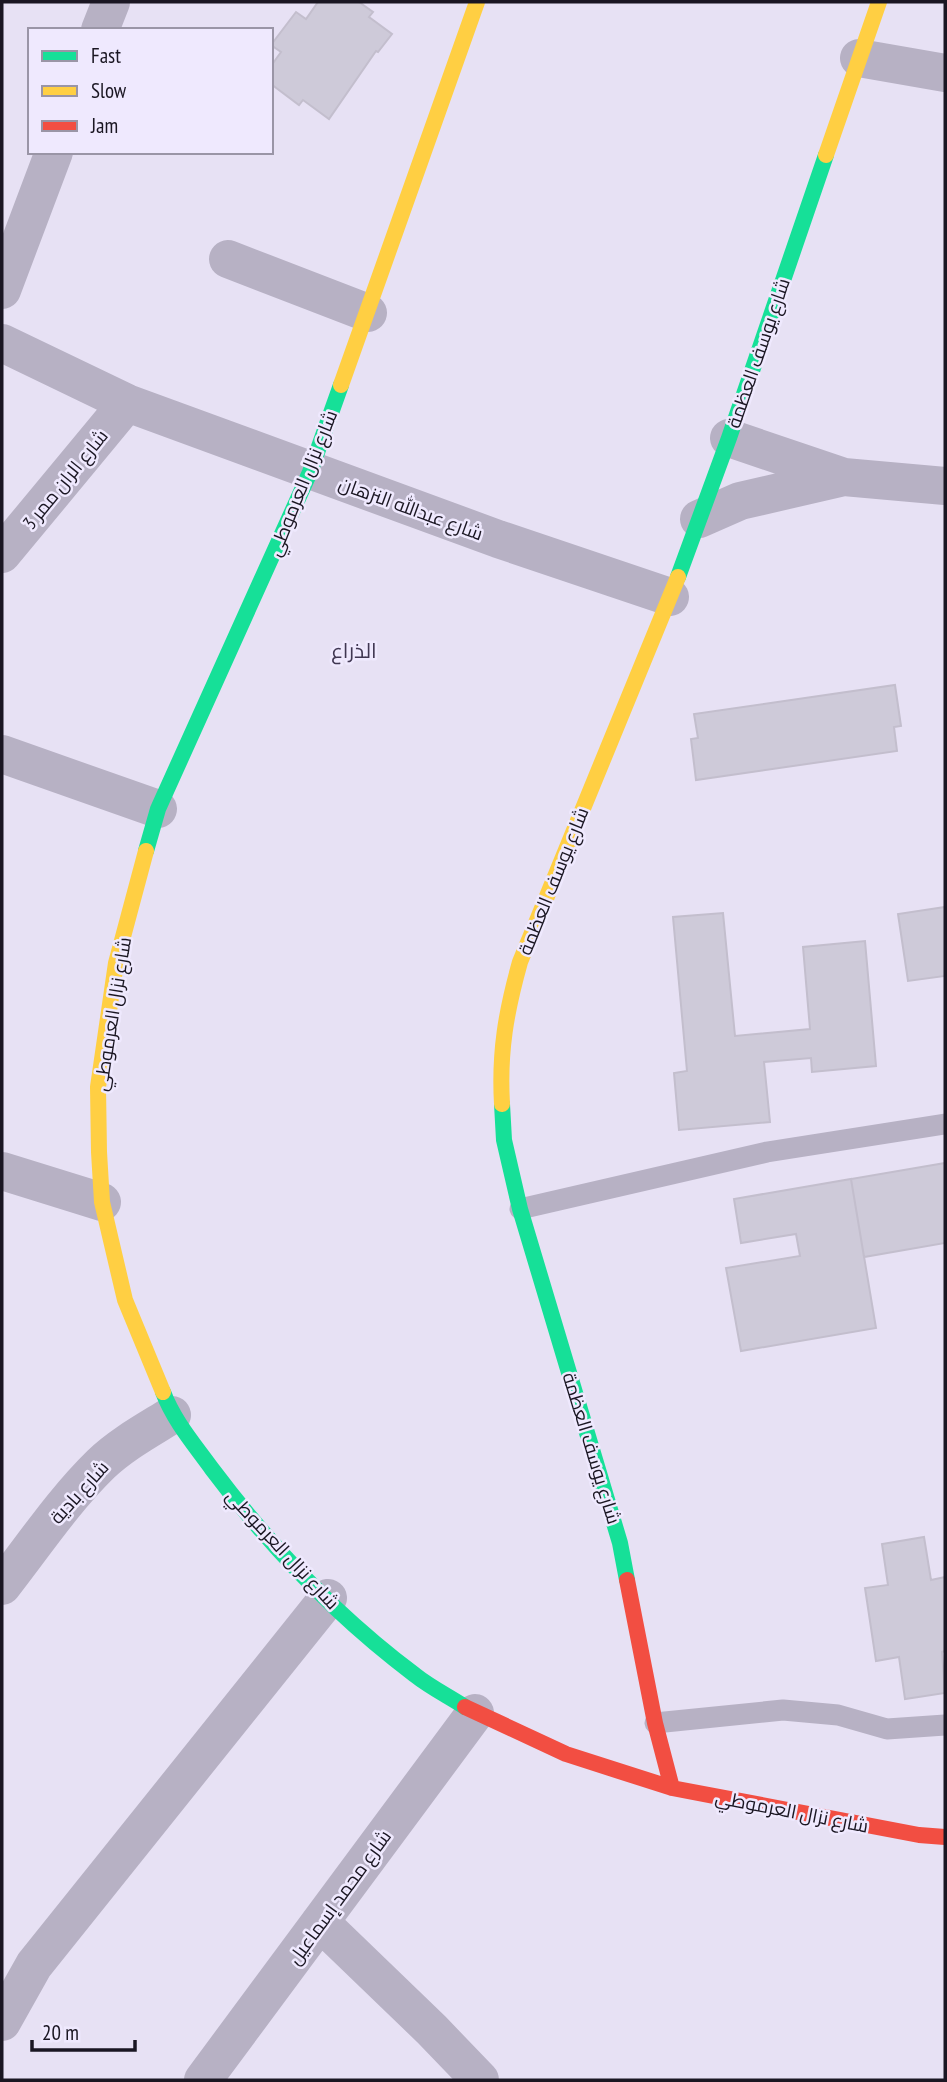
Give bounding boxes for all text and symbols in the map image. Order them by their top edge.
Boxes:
legend [28,28,273,154]
text: Fast [91,42,121,69]
text: Slow [91,77,127,104]
text: Jam [90,112,118,139]
street label: شارع يوسف العظمة [721,275,797,432]
street label: شارع نزال العرموطي [262,406,345,561]
street label: شارع الران ممر 3 [17,424,114,535]
street label: شارع عبدالله النزهان [335,471,487,547]
district label: الذراع [331,637,377,665]
street label: شارع يوسف العظمة [512,804,595,959]
street label: شارع نزال العرموطي [88,935,139,1093]
street label: شارع يوسف العظمة [556,1369,626,1527]
street label: شارع بادية [44,1455,115,1530]
street label: شارع نزال العرموطي [219,1484,345,1616]
street label: شارع نزال العرموطي [713,1784,871,1841]
street label: شارع محمد إسماعيل [282,1825,398,1970]
scale bar [32,2008,135,2052]
text: 20 m [42,2019,79,2046]

